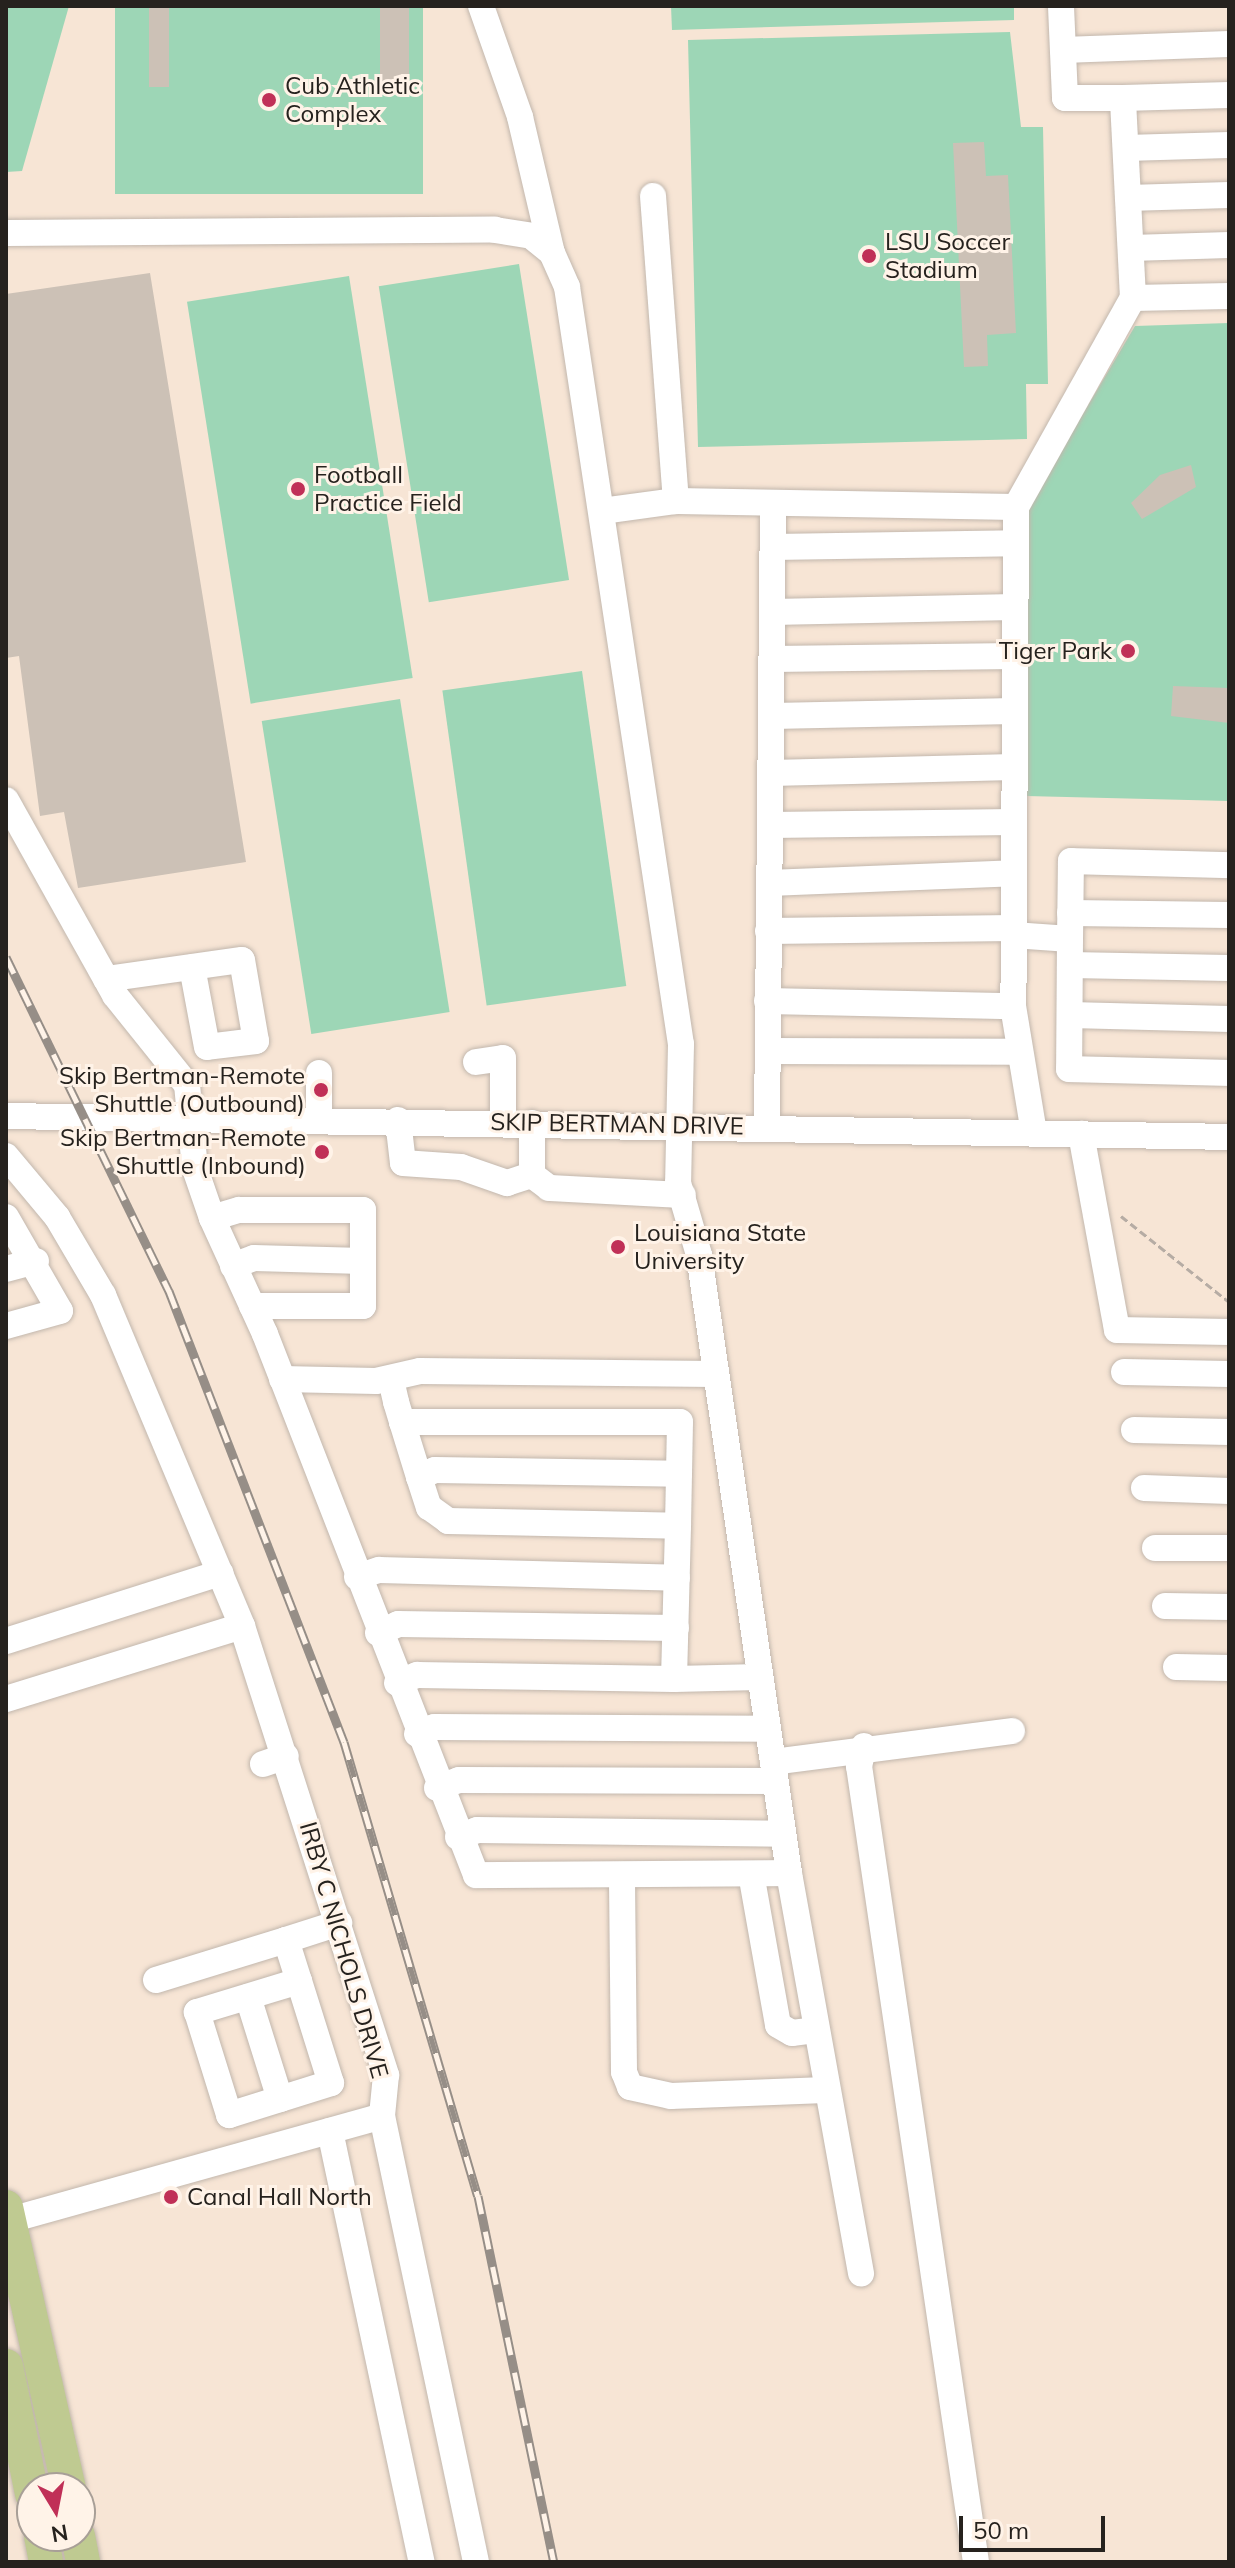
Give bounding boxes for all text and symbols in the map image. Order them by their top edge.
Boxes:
place label: Cub Athletic Complex [285,72,420,128]
marker: Cub Athletic Complex [260,91,278,109]
place label: LSU Soccer Stadium [885,228,1010,284]
marker: LSU Soccer Stadium [860,247,878,265]
place label: Football Practice Field [314,461,462,517]
marker: Football Practice Field [289,480,307,498]
place label: Tiger Park [999,637,1112,665]
marker: Tiger Park [1119,642,1137,660]
place label: Skip Bertman-Remote Shuttle (Outbound) [59,1062,305,1118]
marker: Skip Bertman-Remote Shuttle (Outbound) [312,1081,330,1099]
street label: SKIP BERTMAN DRIVE [490,1107,744,1141]
place label: Skip Bertman-Remote Shuttle (Inbound) [60,1124,306,1180]
marker: Skip Bertman-Remote Shuttle (Inbound) [313,1143,331,1161]
place label: Louisiana State University [634,1219,806,1275]
marker: Louisiana State University [609,1238,627,1256]
street label: IRBY C NICHOLS DRIVE [294,1819,394,2081]
place label: Canal Hall North [187,2183,372,2211]
marker: Canal Hall North [162,2188,180,2206]
north arrow [16,2472,96,2552]
scale bar [963,2500,1109,2550]
text: 50 m [973,2515,1029,2545]
text: N [49,2518,70,2549]

